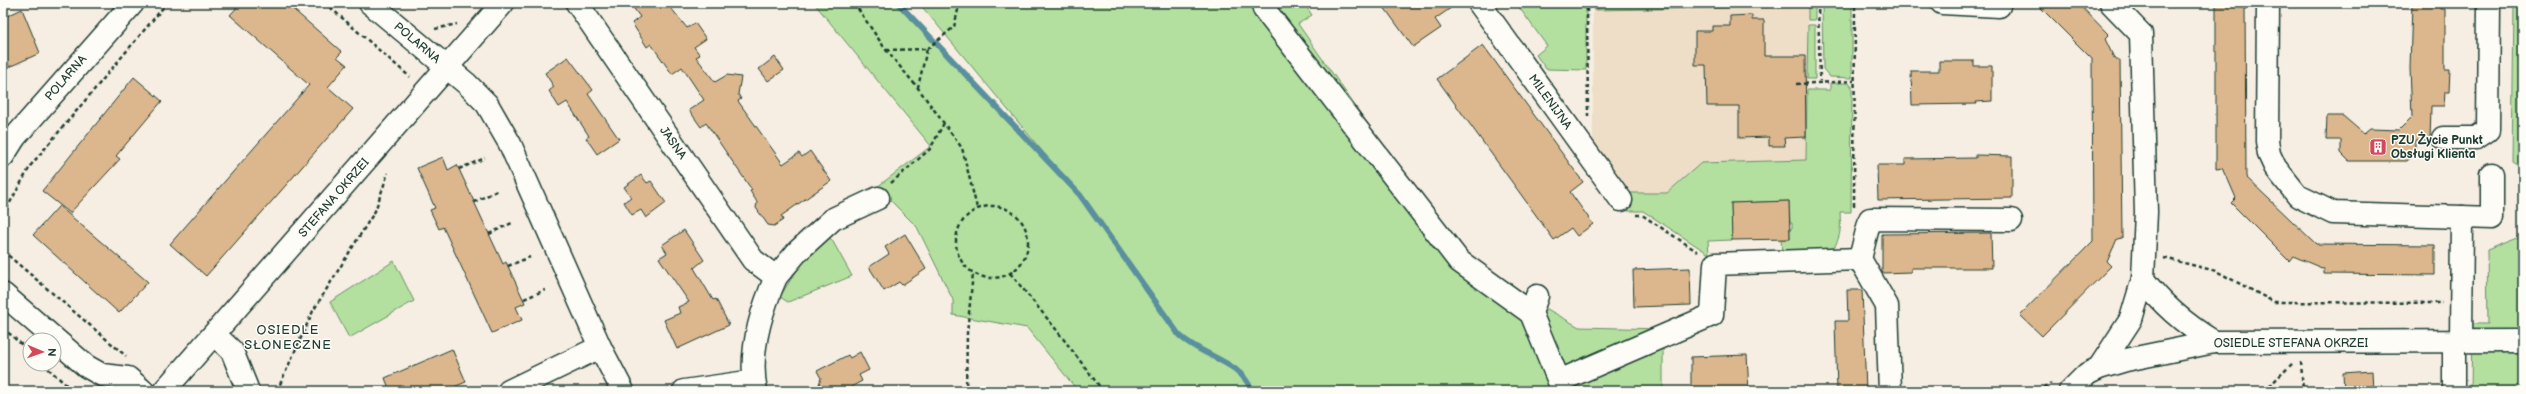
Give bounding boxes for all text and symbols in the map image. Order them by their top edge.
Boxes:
street label: POLARNA [391,19,444,67]
street label: POLARNA [42,52,90,104]
street label: MILENIJNA [1525,72,1575,133]
street label: JASNA [656,124,690,163]
place label: PZU Życie Punkt Obsługi Klienta [2391,131,2483,162]
building icon: PZU Życie Punkt Obsługi Klienta [2368,137,2388,157]
street label: STEFANA OKRZEI [296,155,373,241]
district label: OSIEDLE SŁONECZNE [244,322,332,353]
north arrow [22,332,62,372]
street label: OSIEDLE STEFANA OKRZEI [2214,336,2369,351]
text: N [45,348,58,357]

